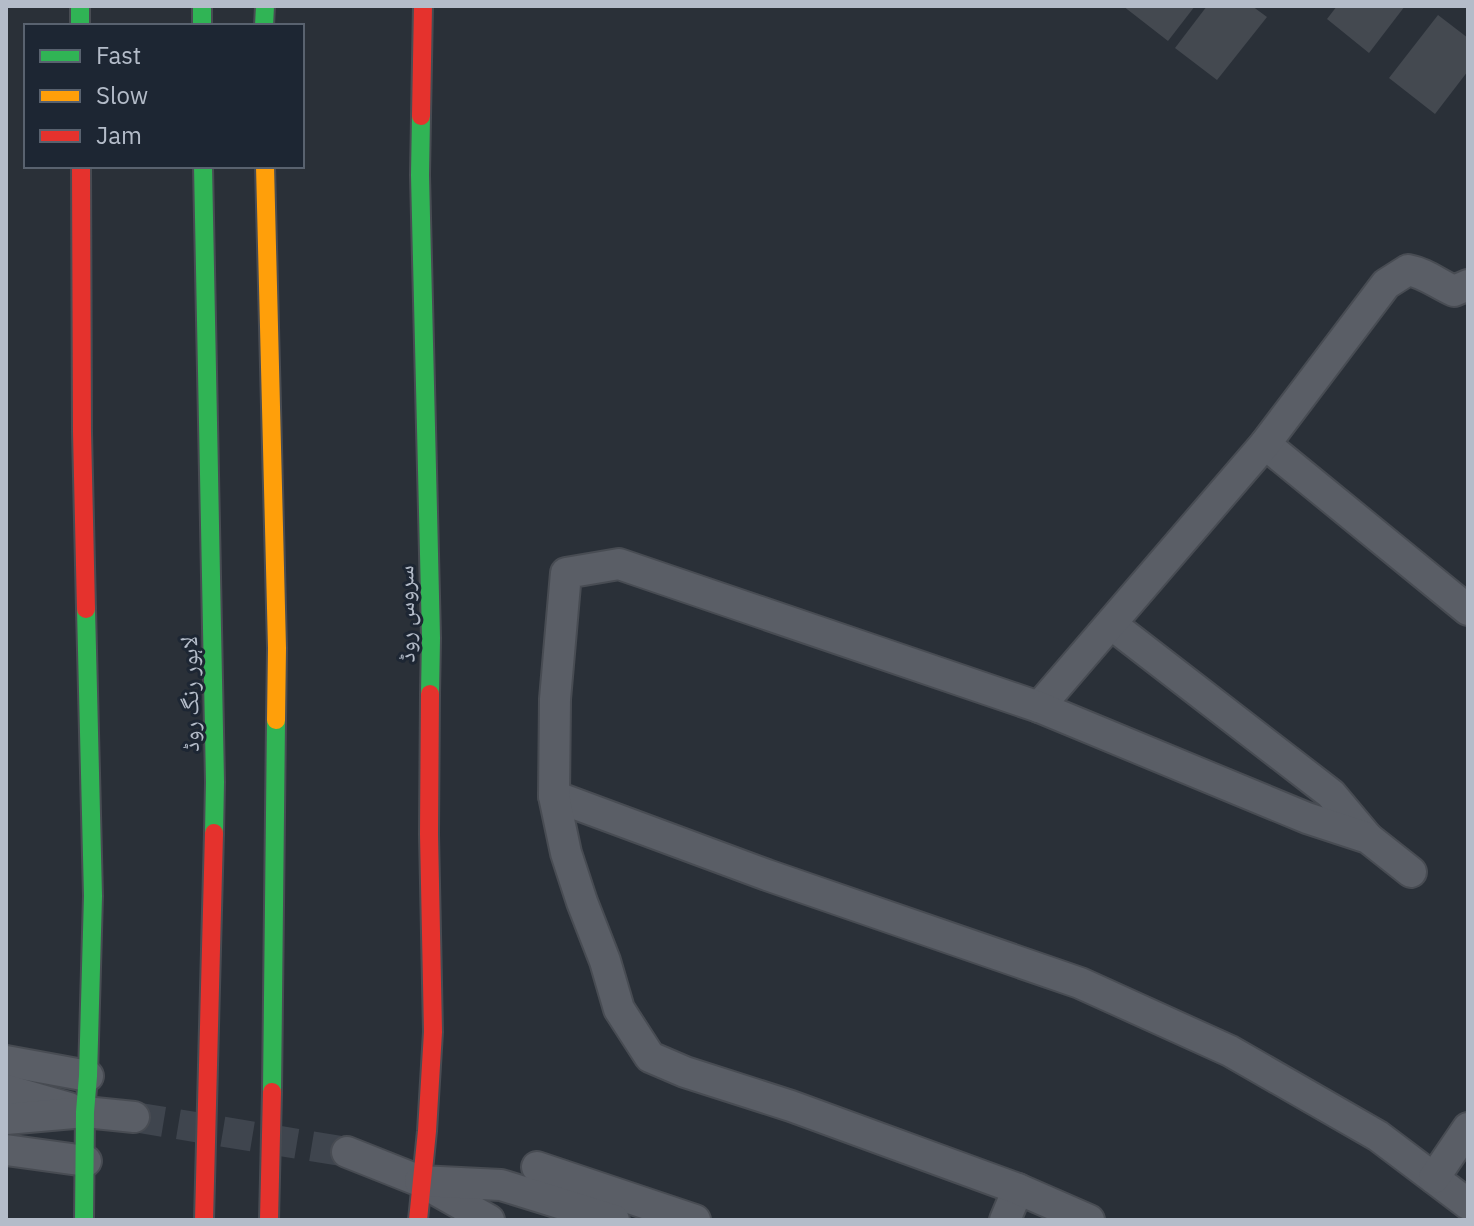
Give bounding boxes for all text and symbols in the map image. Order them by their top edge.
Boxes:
legend [24,24,304,168]
text: Fast [96,39,141,71]
text: Slow [96,79,148,111]
text: Jam [96,119,142,151]
street label: سروس روڈ [388,565,422,663]
street label: لاہور رنگ روڈ [172,636,206,752]

